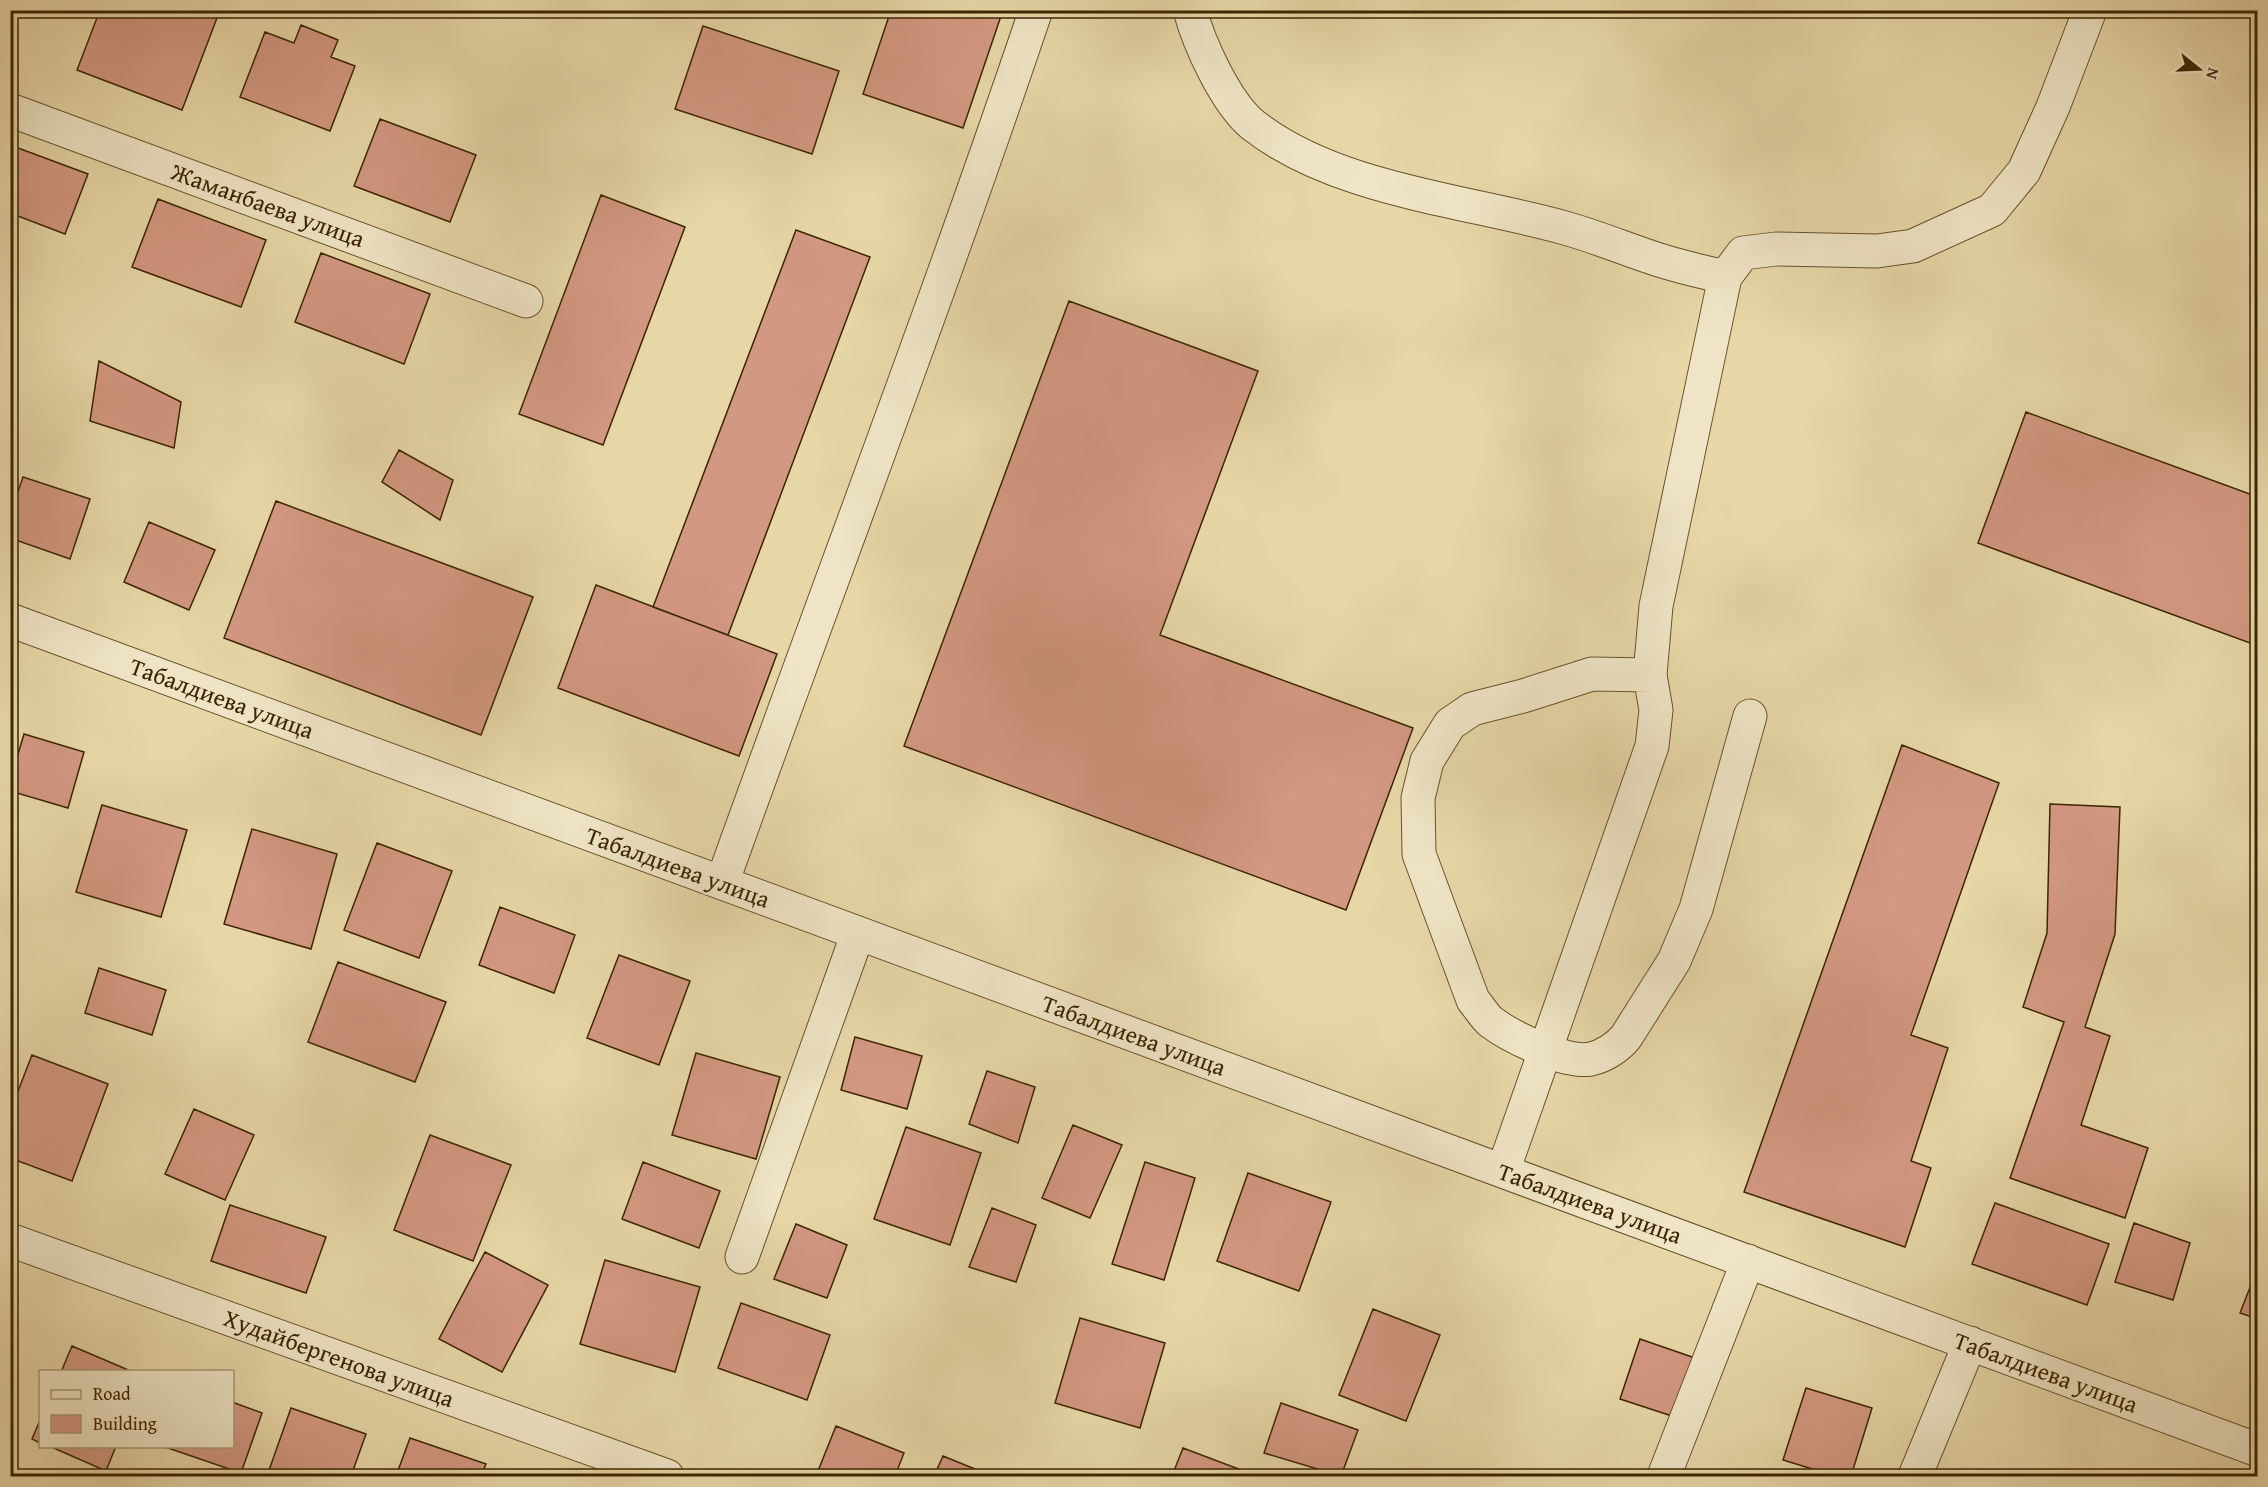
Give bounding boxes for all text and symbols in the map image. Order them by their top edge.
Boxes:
north arrow [2169,39,2229,99]
text: N [2200,65,2226,83]
street label: Жаманбаева улица [166,153,370,256]
street label: Табалдиева улица [125,648,319,748]
street label: Табалдиева улица [581,817,775,917]
street label: Табалдиева улица [1037,985,1231,1085]
street label: Табалдиева улица [1493,1153,1687,1253]
street label: Худайбергенова улица [219,1300,460,1416]
street label: Табалдиева улица [1949,1322,2143,1422]
legend [39,1370,234,1448]
text: Road [93,1380,131,1407]
text: Building [93,1410,157,1437]

